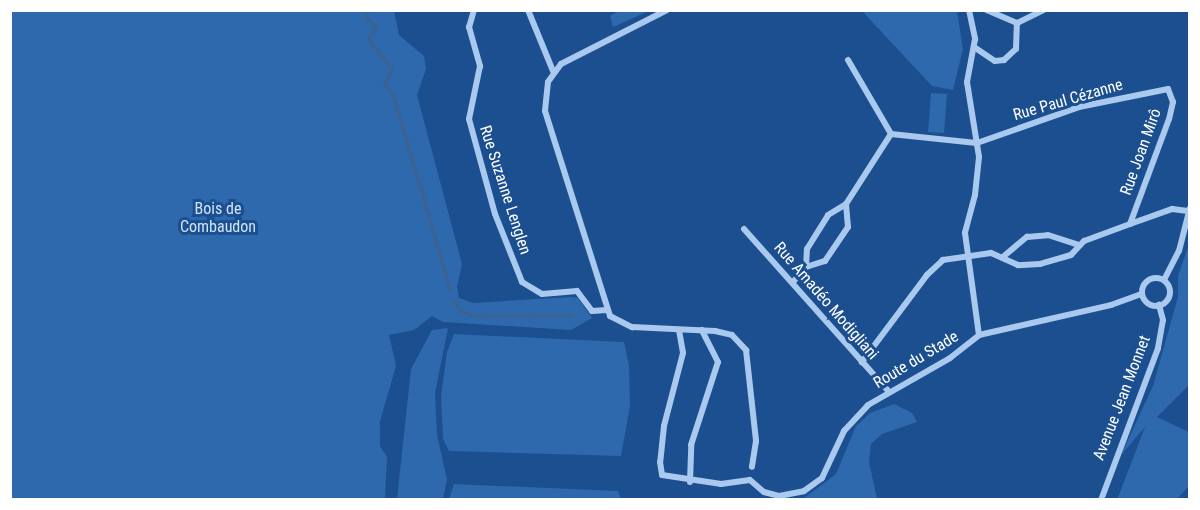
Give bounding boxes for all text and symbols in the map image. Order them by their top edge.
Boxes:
street label: Rue Paul Cézanne [1011,75,1125,125]
street label: Rue Joan Mirô [1116,106,1166,198]
street label: Rue Suzanne Lenglen [475,123,535,257]
park label: Bois de Combaudon [180,199,256,237]
street label: Rue Amadéo Modigliani [770,238,882,364]
street label: Route du Stade [870,327,962,393]
street label: Avenue Jean Monnet [1089,333,1155,463]

